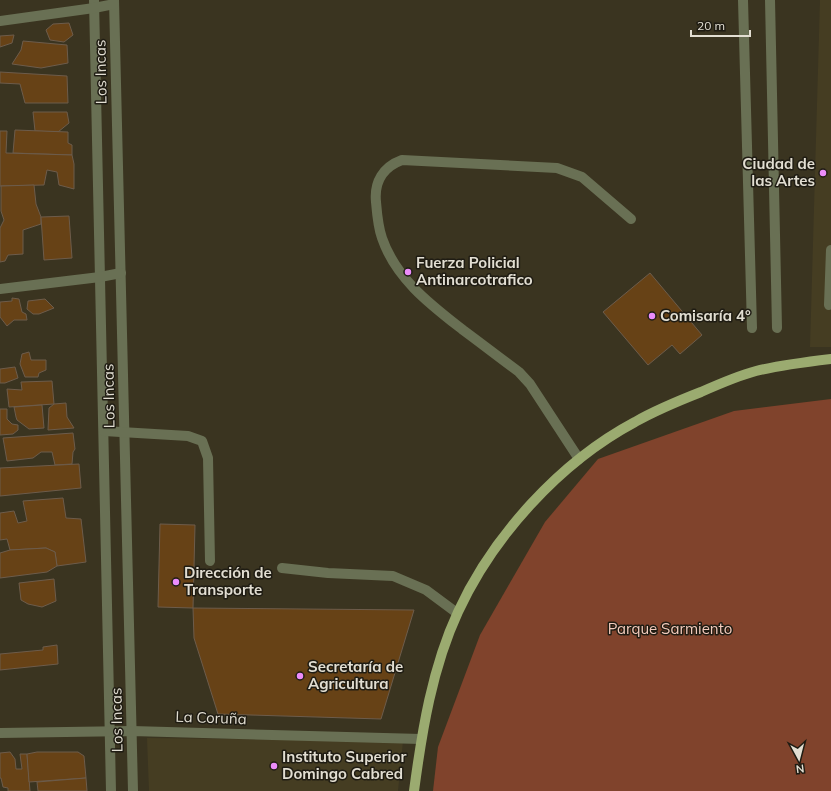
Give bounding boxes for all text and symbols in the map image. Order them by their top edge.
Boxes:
scale bar [691,12,750,38]
text: 20 m [697,18,725,33]
street label: Los Incas [90,40,111,104]
place label: Ciudad de las Artes [742,154,815,190]
marker: Ciudad de las Artes [818,168,828,178]
place label: Fuerza Policial Antinarcotrafico [416,253,533,289]
marker: Fuerza Policial Antinarcotrafico [403,267,413,277]
place label: Comisaría 4° [660,306,751,325]
marker: Comisaría 4° [647,311,657,321]
street label: Los Incas [98,364,119,428]
place label: Dirección de Transporte [184,563,272,599]
marker: Dirección de Transporte [171,577,181,587]
park label: Parque Sarmiento [608,619,732,638]
place label: Secretaría de Agricultura [308,657,403,693]
marker: Secretaría de Agricultura [295,671,305,681]
street label: Los Incas [106,688,127,752]
street label: La Coruña [175,707,247,728]
north arrow [779,739,819,779]
place label: Instituto Superior Domingo Cabred [282,747,406,783]
marker: Instituto Superior Domingo Cabred [269,761,279,771]
text: N [795,761,805,776]

